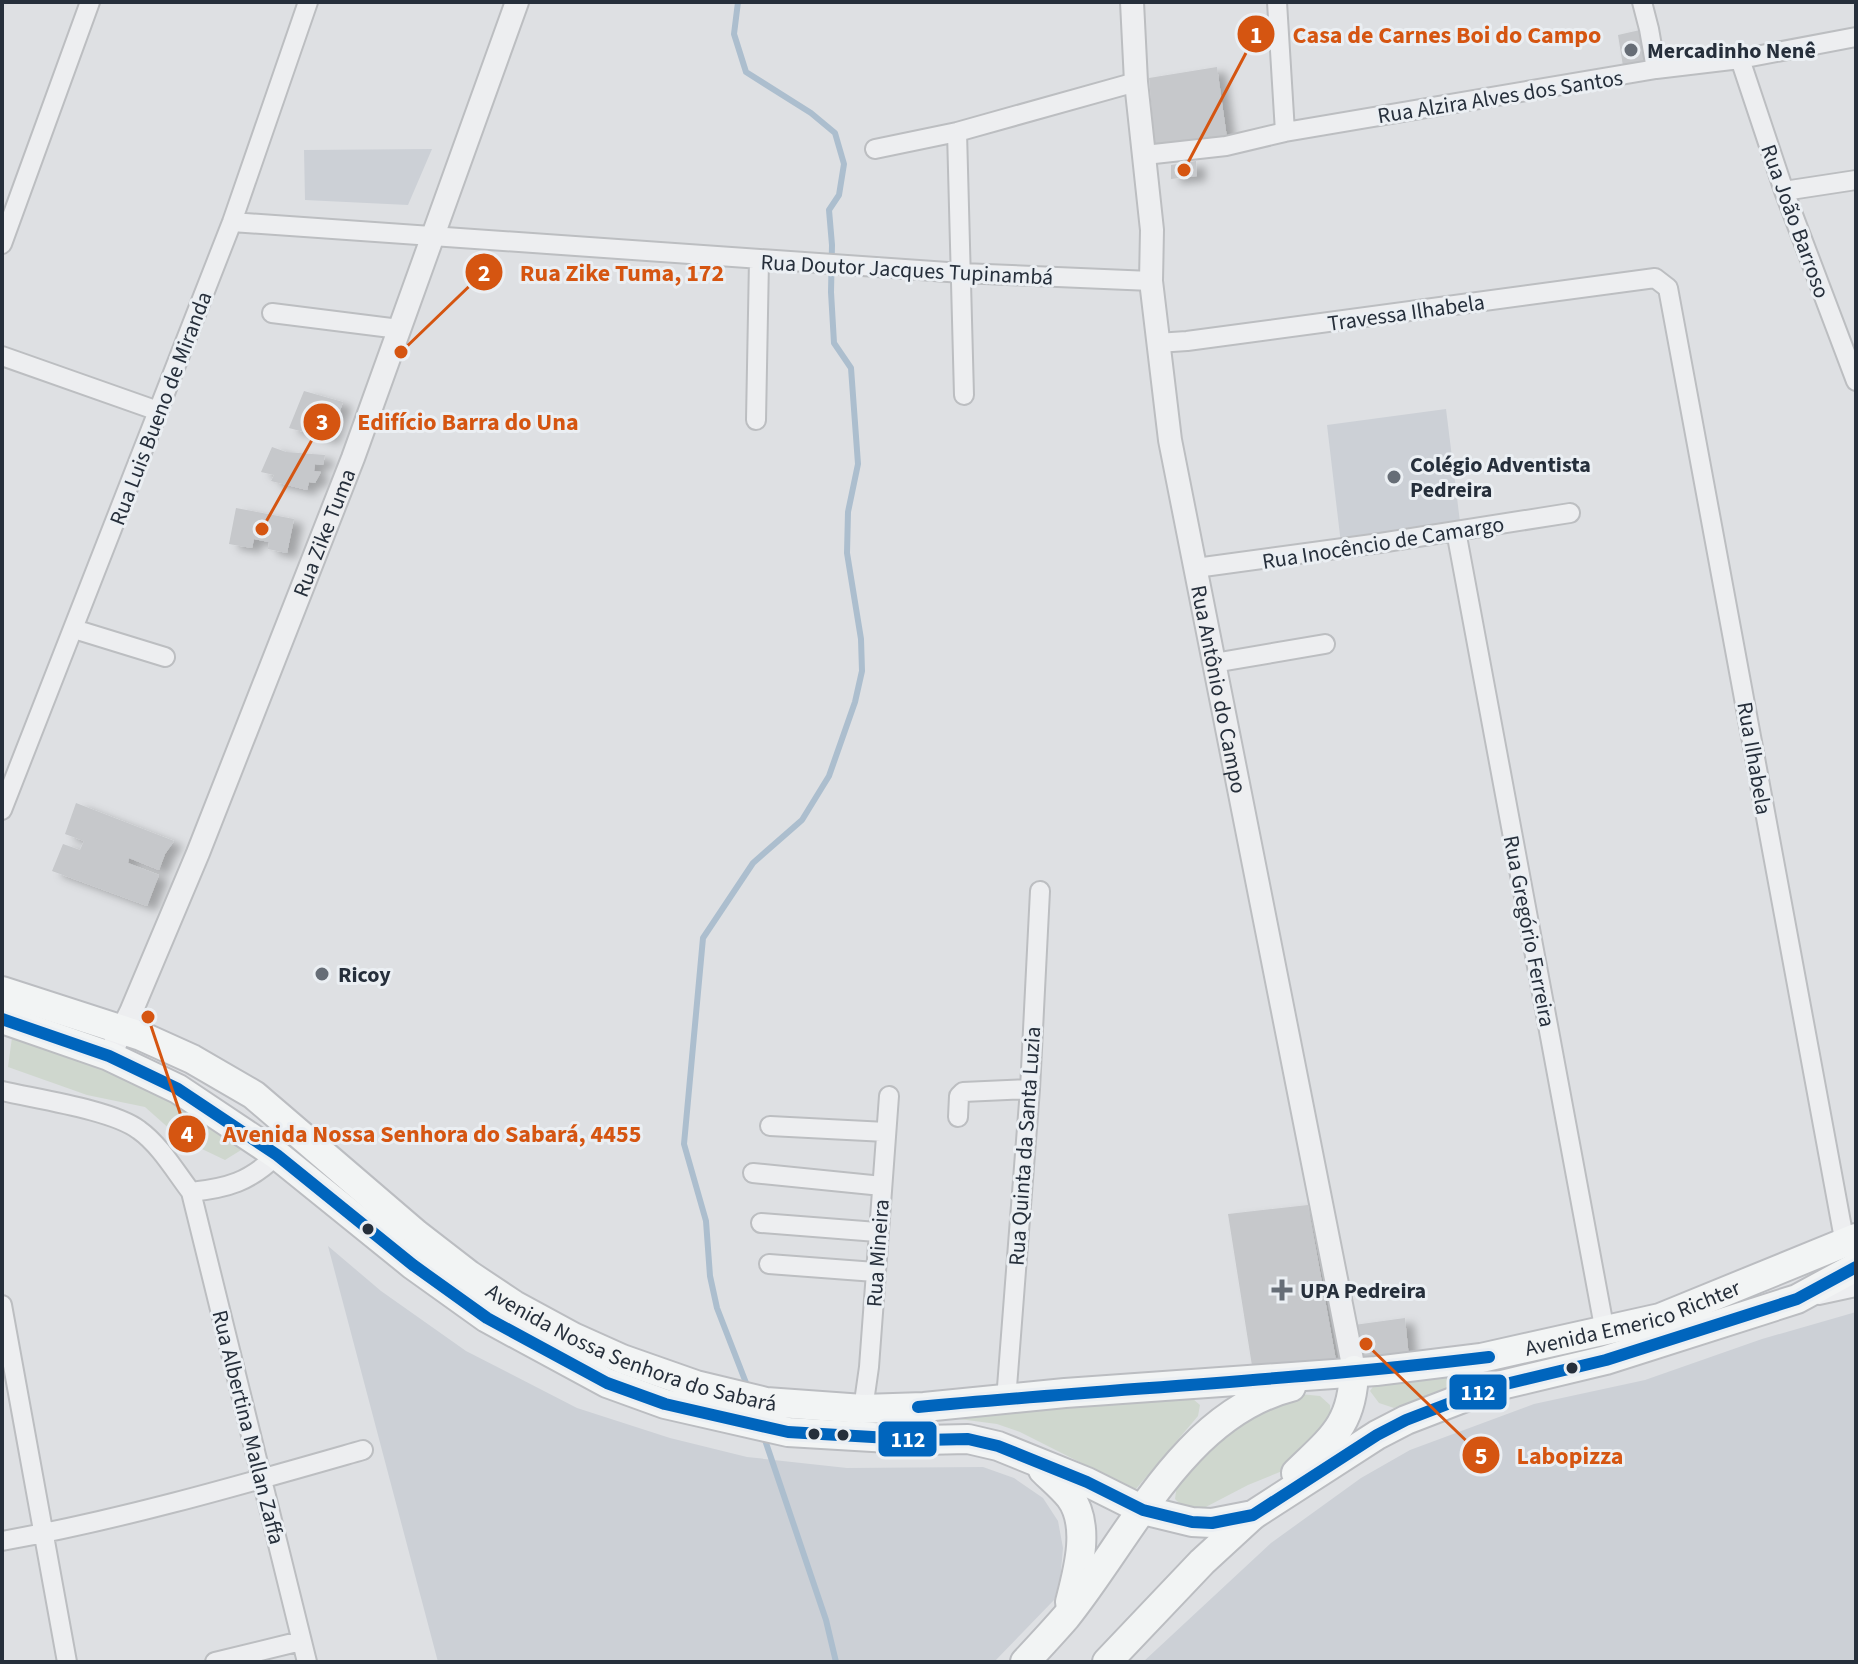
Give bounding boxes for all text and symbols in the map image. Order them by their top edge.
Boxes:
callout: Casa de Carnes Boi do Campo [1236,10,1617,58]
text: 1 [1250,18,1262,53]
text: Casa de Carnes Boi do Campo [1293,18,1601,53]
place label: Mercadinho Nenê [1647,35,1816,67]
marker: Mercadinho Nenê [1622,41,1640,59]
street label: Rua Alzira Alves dos Santos [1375,62,1625,132]
street label: Rua João Barroso [1752,140,1838,303]
street label: Rua Doutor Jacques Tupinambá [760,246,1054,294]
callout: Rua Zike Tuma, 172 [464,248,740,296]
text: 2 [478,256,490,291]
text: Rua Zike Tuma, 172 [520,256,724,291]
street label: Travessa Ilhabela [1326,286,1487,340]
street label: Rua Luis Bueno de Miranda [102,287,220,530]
callout: Edifício Barra do Una [302,398,595,446]
text: 3 [316,405,328,440]
text: Edifício Barra do Una [357,405,579,440]
place label: Colégio Adventista Pedreira [1410,449,1591,506]
street label: Rua Zike Tuma [285,464,364,602]
marker: Colégio Adventista Pedreira [1385,468,1403,486]
street label: Rua Inocêncio de Camargo [1260,508,1506,578]
street label: Rua Antônio do Campo [1182,582,1255,796]
street label: Rua Ilhabela [1728,699,1780,817]
street label: Rua Gregório Ferreira [1495,833,1563,1030]
place label: Ricoy [338,959,391,991]
marker: Ricoy [313,965,331,983]
street label: Rua Quinta da Santa Luzia [1001,1025,1049,1267]
callout: Avenida Nossa Senhora do Sabará, 4455 [167,1110,658,1158]
text: 4 [181,1117,194,1152]
text: Avenida Nossa Senhora do Sabará, 4455 [222,1117,641,1152]
street label: Rua Mineira [858,1198,898,1308]
unlabelled marker [360,1221,376,1237]
street label: Avenida Emerico Richter [1522,1272,1746,1365]
place label: UPA Pedreira [1300,1275,1426,1307]
street label: Avenida Nossa Senhora do Sabará [479,1276,777,1420]
marker: UPA Pedreira [1271,1279,1293,1301]
street label: Rua Albertina Mallan Zaffa [203,1307,293,1548]
unlabelled marker [1564,1360,1580,1376]
line badge: 112 [1448,1373,1508,1411]
text: 112 [1461,1377,1495,1409]
line badge: 112 [877,1420,938,1458]
text: 112 [891,1424,925,1456]
unlabelled marker [806,1426,822,1442]
unlabelled marker [835,1427,851,1443]
callout: Labopizza [1461,1431,1640,1479]
text: 5 [1475,1439,1487,1474]
text: Labopizza [1517,1439,1623,1474]

